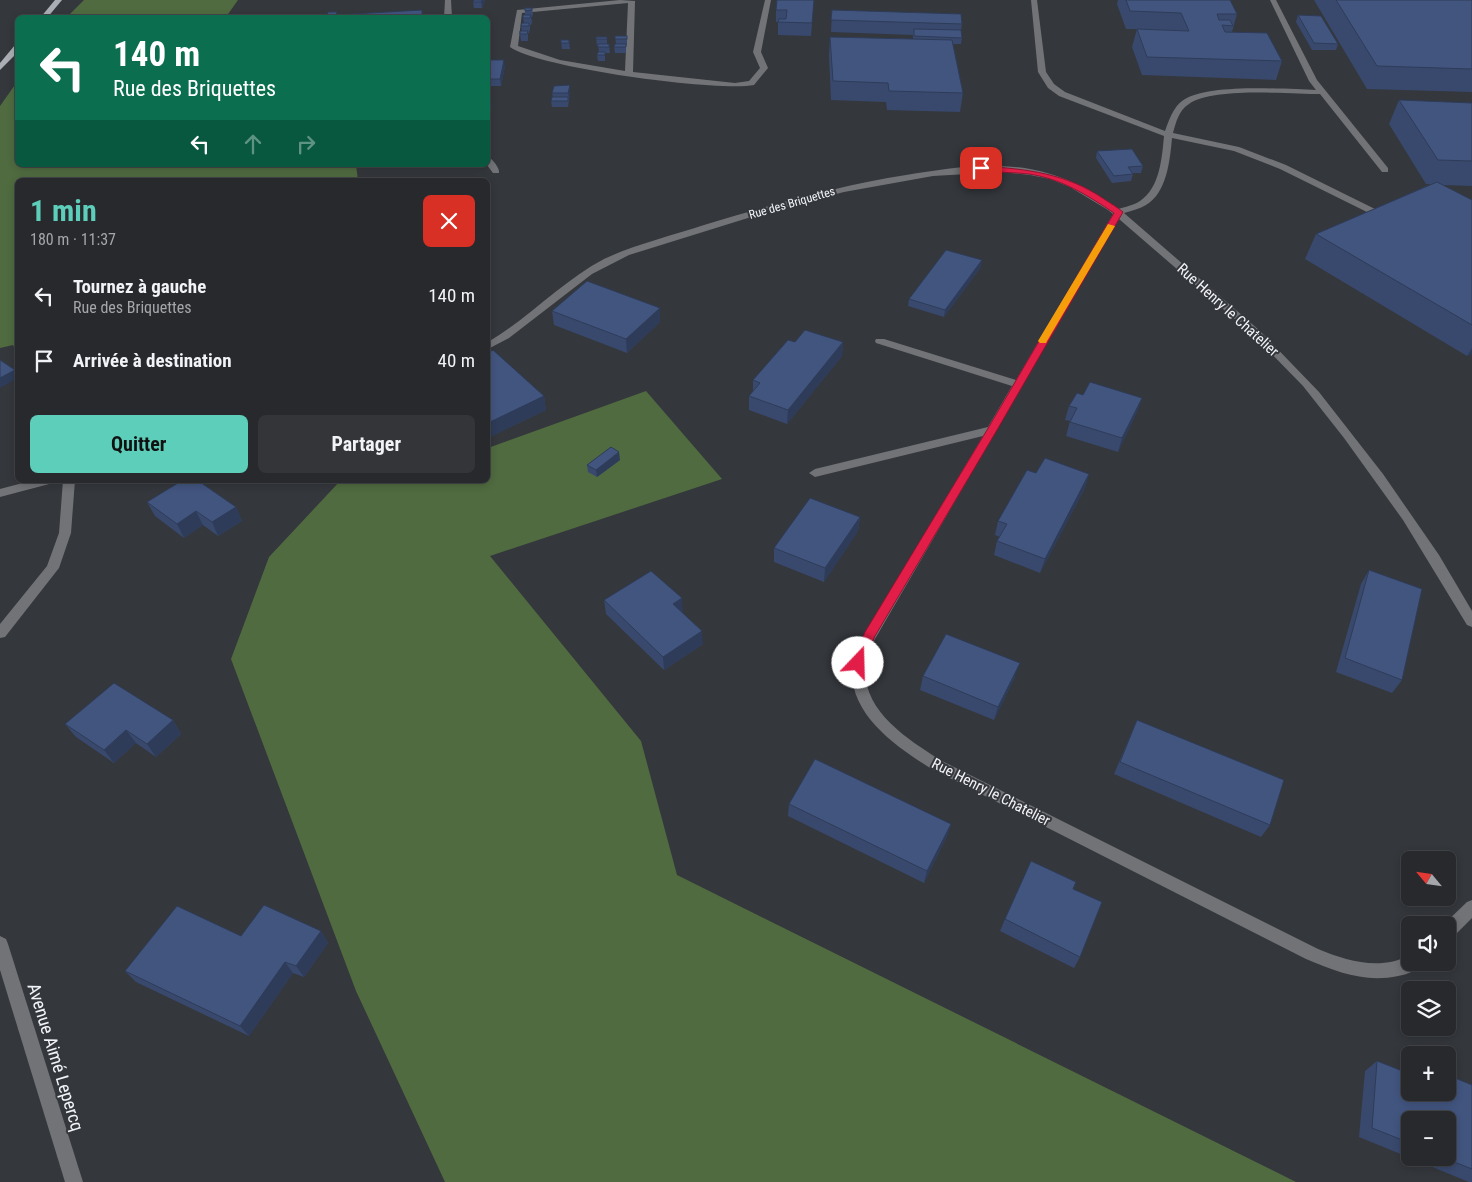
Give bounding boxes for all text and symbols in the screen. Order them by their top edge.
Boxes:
text: 140 m [113,34,200,75]
icon: left [30,35,95,100]
text: Rue des Briquettes [113,76,276,101]
icon: left [186,130,214,158]
icon: ahead [239,130,267,158]
icon: right [292,130,320,158]
pin [960,147,1002,189]
icon: arrive [967,154,995,182]
street label: Rue des Briquettes [747,184,837,222]
text: 1 min [30,193,97,228]
button: close [423,195,475,247]
text: 180 m · 11:37 [30,230,116,249]
street label: Rue Henry le Chatelier [1173,260,1283,361]
text: Tournez à gauche [73,275,206,298]
icon: left [30,282,58,310]
text: 140 m [428,284,475,307]
text: Rue des Briquettes [73,298,192,317]
icon: arrive [30,347,58,375]
text: Arrivée à destination [73,349,232,372]
text: 40 m [438,349,475,372]
button: Quitter [30,415,248,473]
button: Partager [258,415,475,473]
position arrow [831,636,883,688]
street label: Rue Henry le Chatelier [929,754,1054,830]
north arrow [1401,851,1456,906]
map controls [1401,851,1456,1166]
button: sound [1401,916,1456,971]
street label: Avenue Aimé Lepercq [24,981,88,1133]
button: layers [1401,981,1456,1036]
button: + [1401,1046,1456,1101]
button: − [1401,1111,1456,1166]

